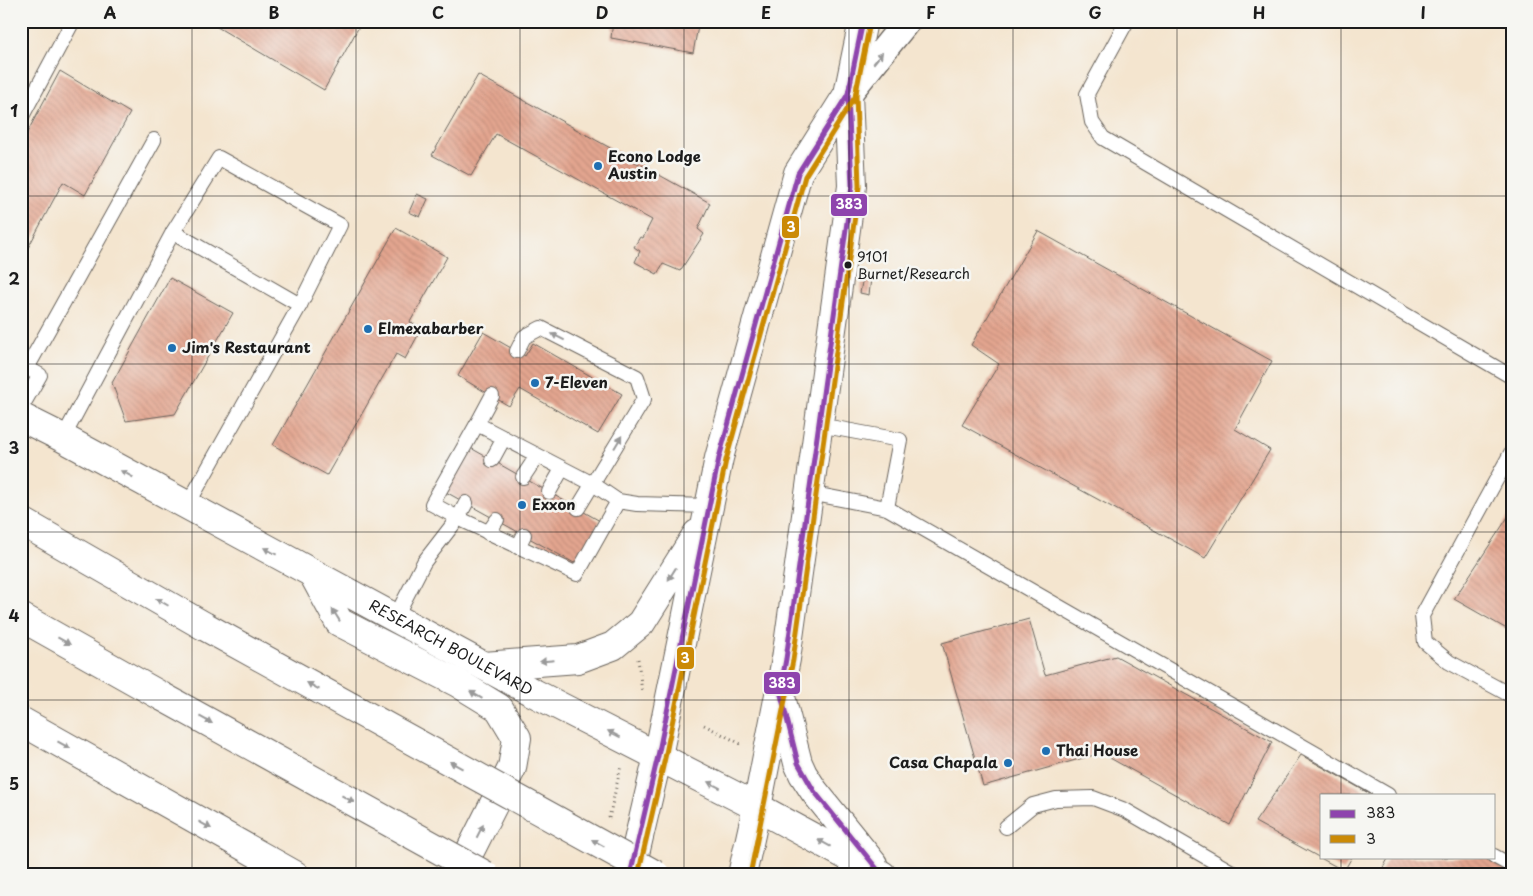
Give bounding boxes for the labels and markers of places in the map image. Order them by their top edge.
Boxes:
place label: Econo Lodge Austin [607,144,701,184]
marker: Econo Lodge Austin [592,160,604,172]
place label: 9101 Burnet/Research [857,246,970,284]
marker: 9101 Burnet/Research [843,260,853,270]
place label: Elmexabarber [378,316,484,339]
marker: Elmexabarber [362,323,374,335]
place label: Jim's Restaurant [182,335,311,358]
marker: Jim's Restaurant [166,342,178,354]
place label: 7-Eleven [545,370,608,393]
marker: 7-Eleven [529,377,541,389]
place label: Exxon [532,492,576,515]
marker: Exxon [516,499,528,511]
place label: Thai House [1056,738,1138,761]
marker: Thai House [1040,745,1052,757]
place label: Casa Chapala [889,750,998,773]
marker: Casa Chapala [1002,757,1014,769]

